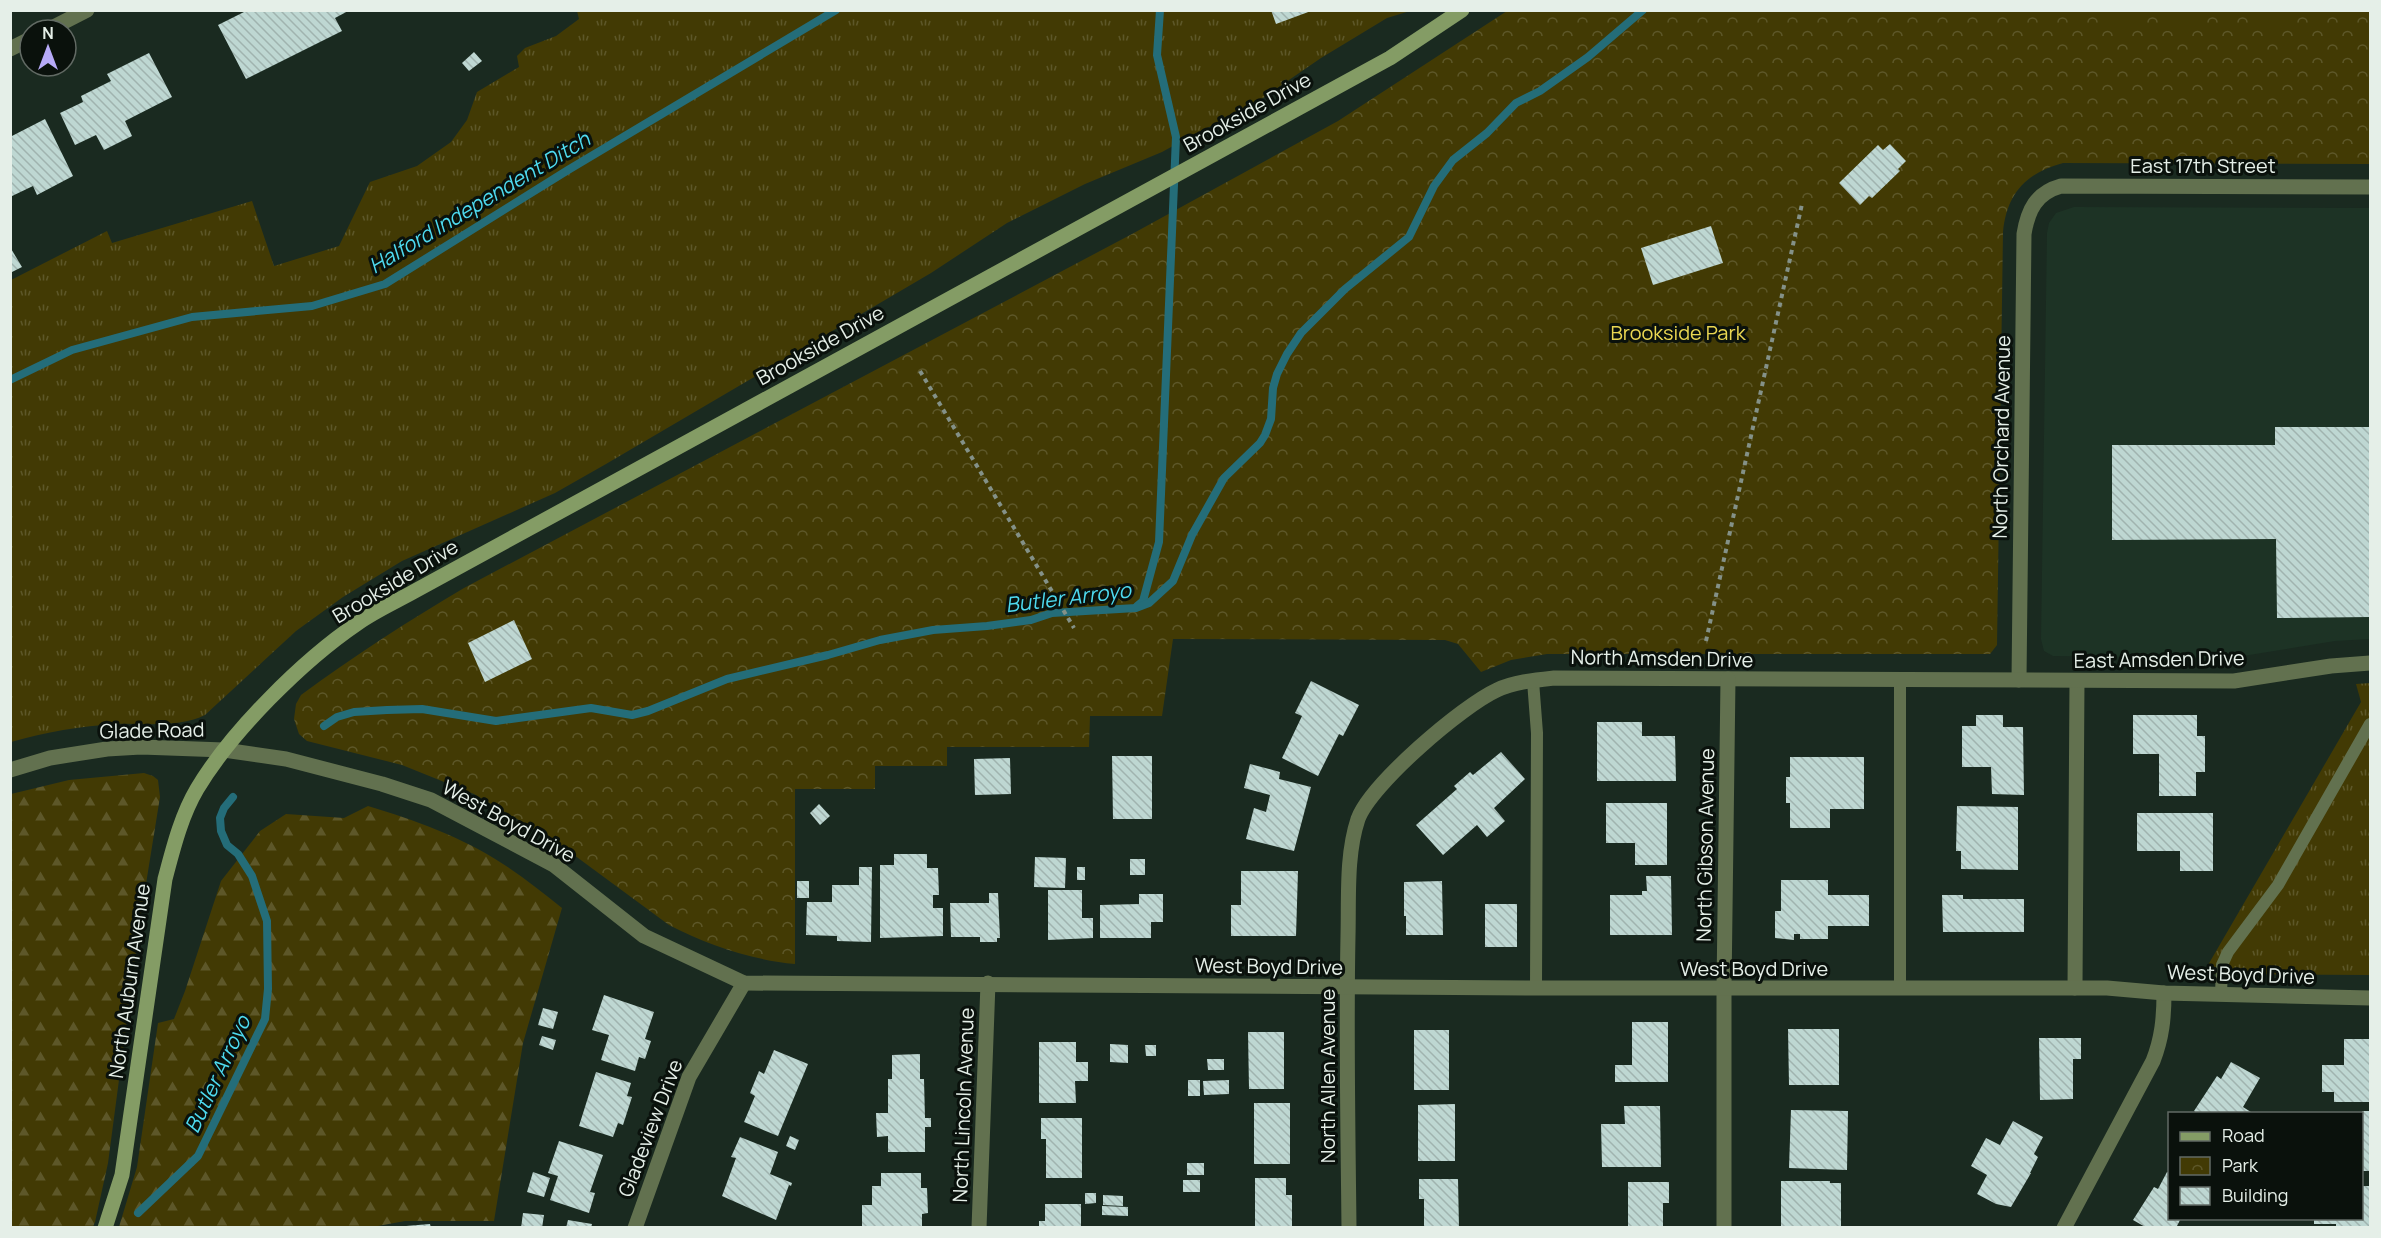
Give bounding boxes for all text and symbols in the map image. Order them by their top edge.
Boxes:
north arrow [18,18,78,78]
text: N [42,22,54,44]
street label: Brookside Drive [1178,66,1316,158]
water label: Halford Independent Ditch [363,124,596,279]
street label: East 17th Street [2130,152,2276,179]
street label: Brookside Drive [751,299,889,391]
park label: Brookside Park [1610,319,1747,346]
street label: North Orchard Avenue [1986,335,2016,539]
street label: Brookside Drive [327,533,463,629]
water label: Butler Arroyo [1004,575,1134,619]
street label: North Amsden Drive [1570,643,1754,673]
street label: East Amsden Drive [2073,644,2245,674]
street label: Glade Road [99,716,205,744]
street label: North Gibson Avenue [1690,748,1720,942]
street label: West Boyd Drive [438,773,580,869]
street label: North Auburn Avenue [102,882,156,1080]
street label: West Boyd Drive [1195,951,1343,981]
street label: West Boyd Drive [1680,955,1828,982]
street label: West Boyd Drive [2166,958,2316,990]
street label: North Allen Avenue [1314,989,1341,1163]
street label: North Lincoln Avenue [946,1007,980,1203]
water label: Butler Arroyo [178,1010,257,1137]
street label: Gladeview Drive [611,1055,689,1201]
legend [2168,1112,2363,1220]
text: Road [2222,1123,2265,1147]
text: Park [2222,1153,2259,1177]
text: Building [2222,1183,2288,1207]

